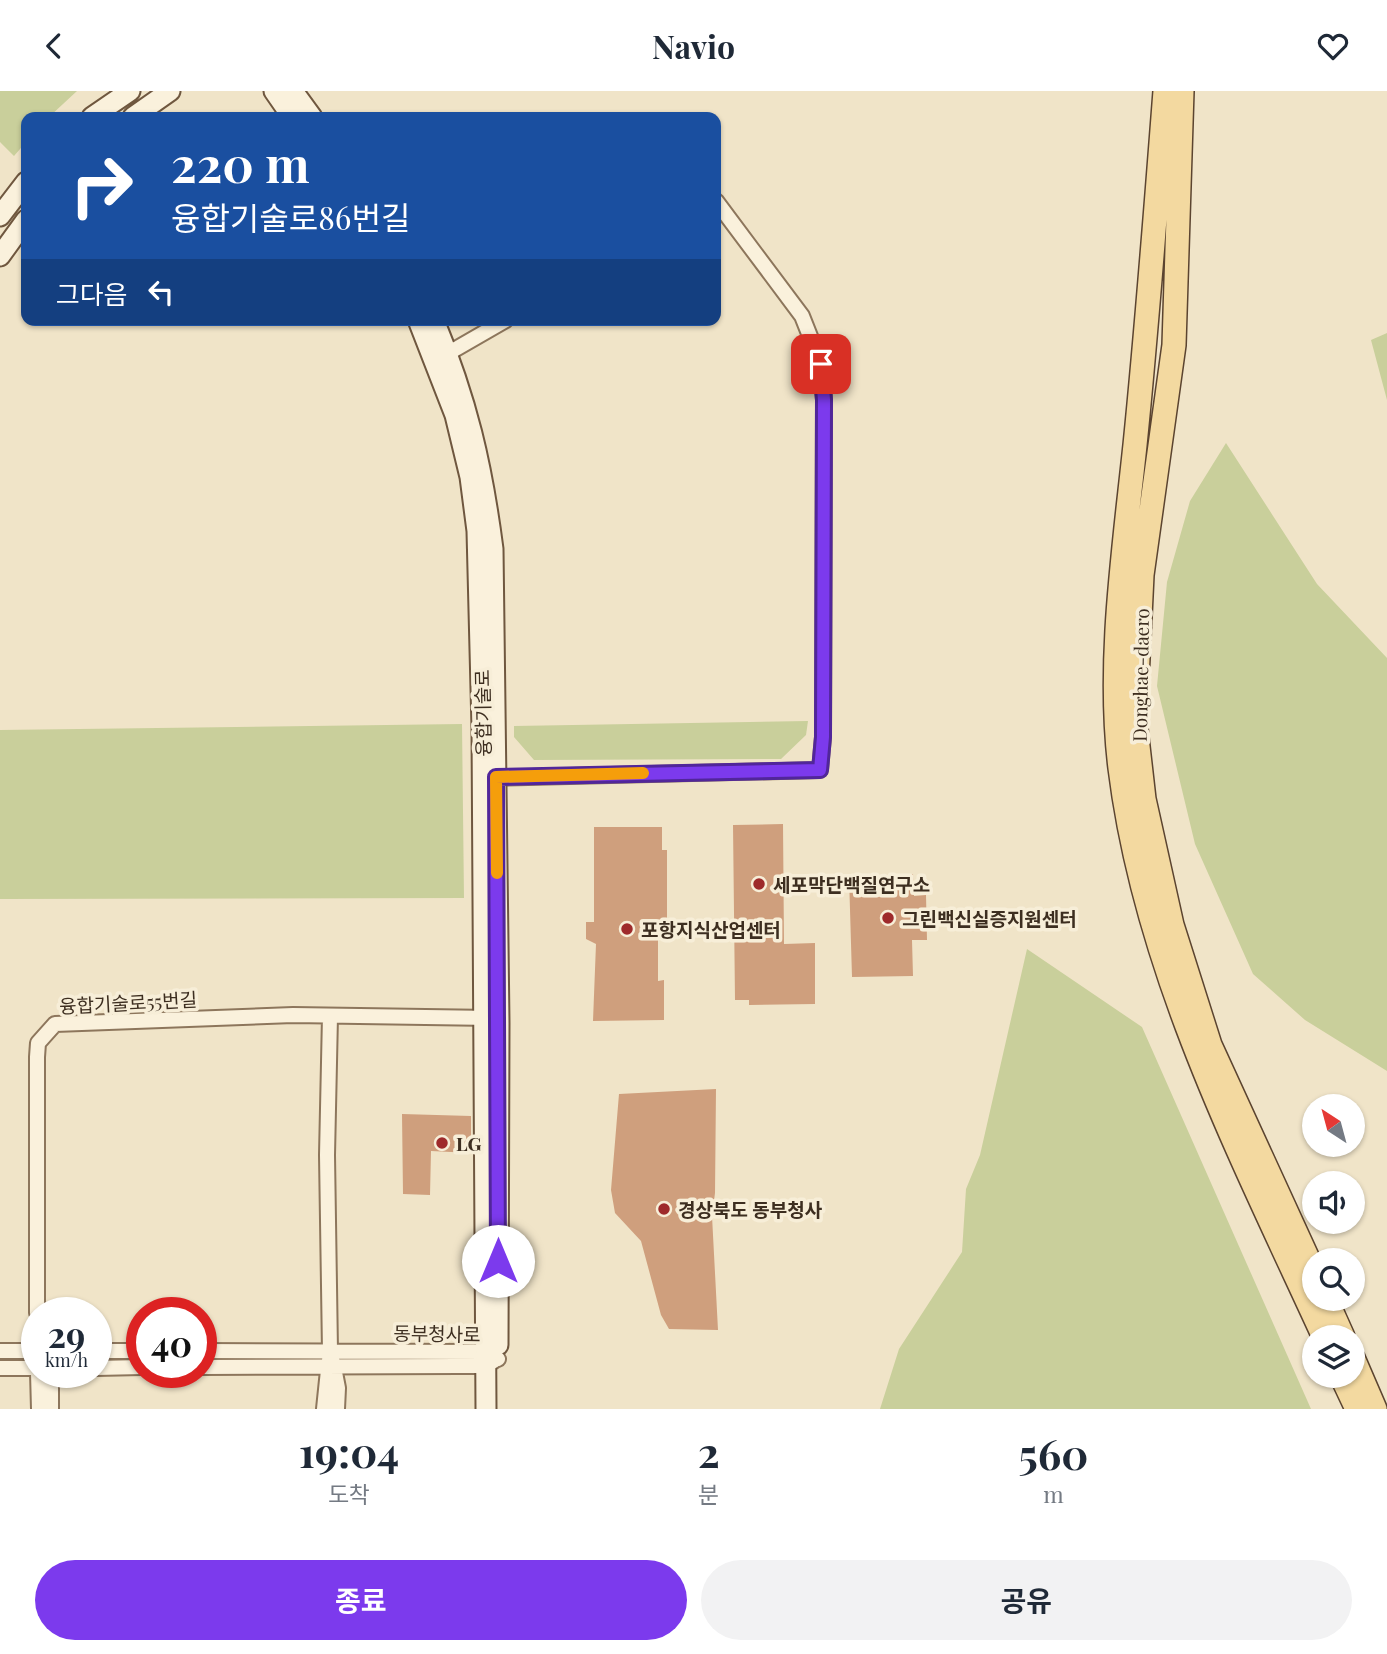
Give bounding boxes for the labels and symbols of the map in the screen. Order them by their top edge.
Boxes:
pin [791,334,851,394]
street label: Donghae-daero [1126,608,1154,742]
street label: 융합기술로 [468,669,496,757]
place label: 세포막단백질연구소 [773,871,930,897]
marker: 세포막단백질연구소 [751,876,767,892]
place label: 그린백신실증지원센터 [902,905,1077,931]
marker: 그린백신실증지원센터 [880,910,896,926]
place label: 포항지식산업센터 [641,916,781,942]
marker: 포항지식산업센터 [619,921,635,937]
street label: 융합기술로55번길 [58,985,198,1019]
north arrow [1302,1094,1365,1157]
place label: LG [456,1130,482,1156]
marker: LG [434,1135,450,1151]
place label: 경상북도 동부청사 [678,1196,823,1222]
marker: 경상북도 동부청사 [656,1201,672,1217]
position arrow [461,1224,535,1298]
speed limit sign: 40 [126,1297,217,1388]
street label: 동부청사로 [393,1319,481,1347]

